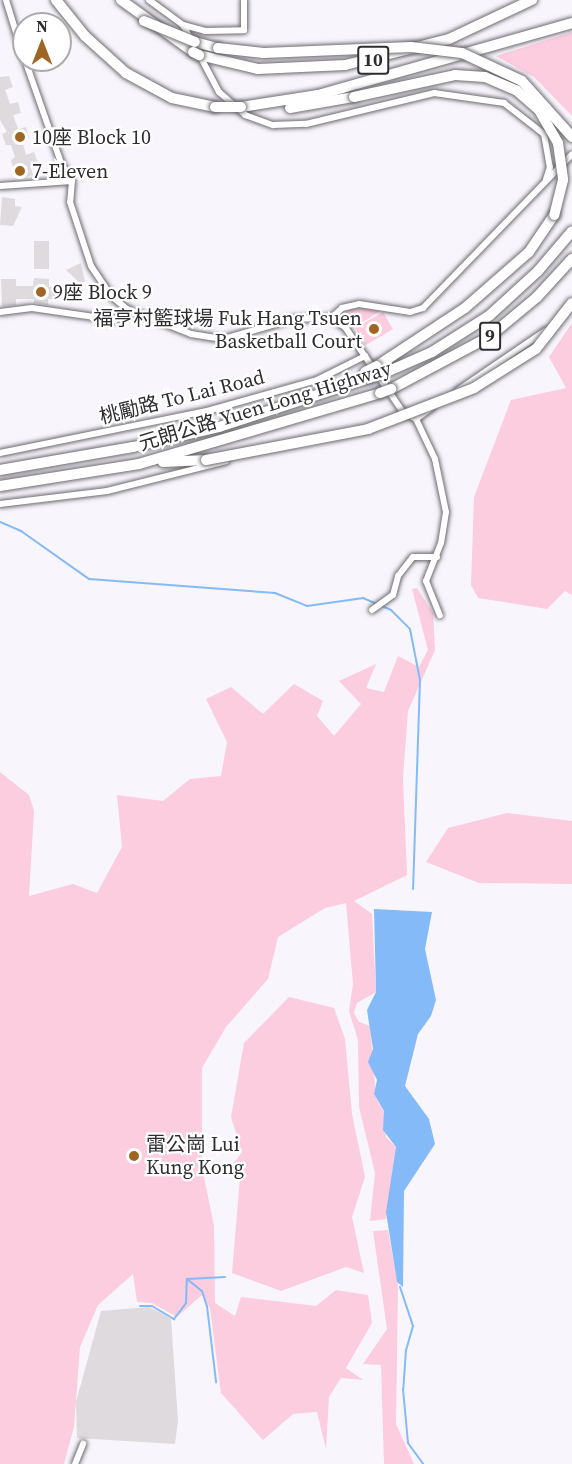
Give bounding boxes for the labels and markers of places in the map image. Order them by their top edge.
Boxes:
place label: 10座 Block 10 [32,125,151,149]
marker: 10座 Block 10 [13,130,27,144]
place label: 7-Eleven [32,159,108,183]
marker: 7-Eleven [13,164,27,178]
place label: 9座 Block 9 [53,280,152,304]
marker: 9座 Block 9 [34,285,48,299]
place label: 福亨村籃球場 Fuk Hang Tsuen Basketball Court [93,306,362,353]
marker: 福亨村籃球場 Fuk Hang Tsuen Basketball Court [367,322,381,336]
place label: 雷公崗 Lui Kung Kong [146,1132,244,1179]
marker: 雷公崗 Lui Kung Kong [127,1149,141,1163]

